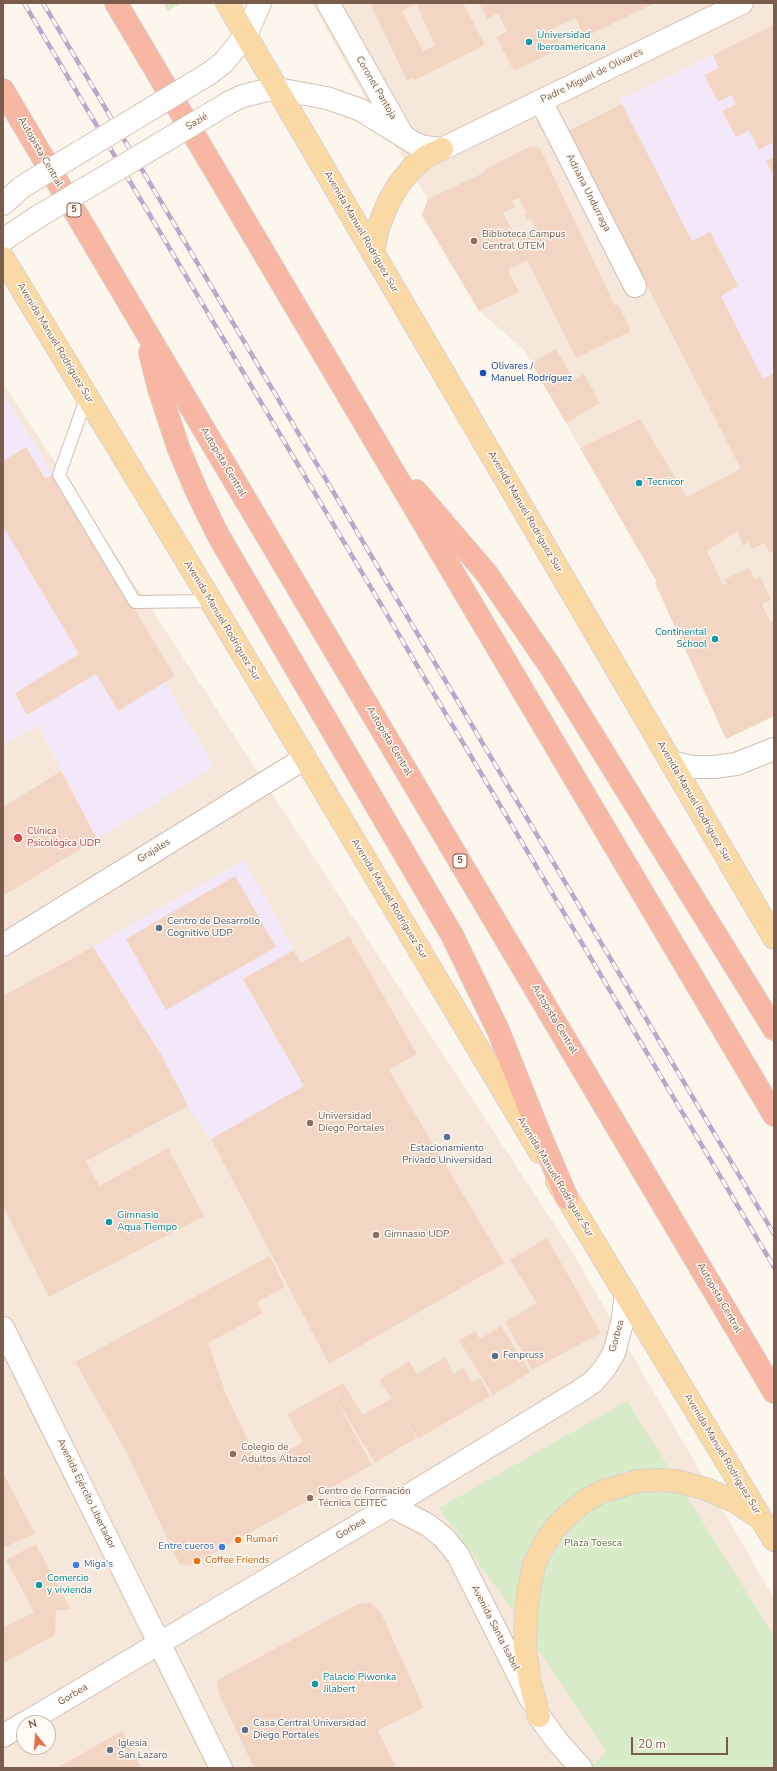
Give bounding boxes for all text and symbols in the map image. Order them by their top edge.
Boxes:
place label: Universidad Iberoamericana [537,30,606,54]
marker: Universidad Iberoamericana [524,37,534,47]
street label: Padre Miguel de Olivares [539,46,645,106]
street label: Coronel Pantoja [353,54,399,122]
street label: Sazié [184,111,210,133]
street label: Autopista Central [15,115,65,189]
street label: Adriana Undurraga [563,152,613,234]
street label: Avenida Manuel Rodríguez Sur [321,169,401,295]
road number: 5 [67,203,81,217]
place label: Biblioteca Campus Central UTEM [482,229,566,252]
marker: Biblioteca Campus Central UTEM [469,236,479,246]
street label: Avenida Manuel Rodríguez Sur [14,281,96,405]
place label: Olivares / Manuel Rodríguez [491,361,572,384]
marker: Olivares / Manuel Rodríguez [478,368,488,378]
street label: Autopista Central [198,425,248,499]
street label: Avenida Manuel Rodríguez Sur [485,449,565,575]
place label: Tecnicor [647,477,684,489]
marker: Tecnicor [634,478,644,488]
street label: Avenida Manuel Rodríguez Sur [181,559,263,683]
place label: Continental School [655,627,707,650]
marker: Continental School [710,634,720,644]
street label: Autopista Central [364,704,414,778]
street label: Avenida Manuel Rodríguez Sur [654,739,734,865]
place label: Clínica Psicológica UDP [27,826,101,850]
marker: Clínica Psicológica UDP [12,832,24,844]
street label: Grajales [135,836,173,866]
street label: Avenida Manuel Rodríguez Sur [348,837,430,961]
road number: 5 [453,854,467,868]
place label: Centro de Desarrollo Cognitivo UDP [167,916,260,940]
marker: Centro de Desarrollo Cognitivo UDP [154,923,164,933]
street label: Autopista Central [529,982,579,1056]
place label: Universidad Diego Portales [318,1111,384,1134]
street label: Avenida Manuel Rodríguez Sur [514,1115,596,1239]
marker: Universidad Diego Portales [305,1118,315,1128]
marker: Estacionamiento Privado Universidad [442,1132,452,1142]
place label: Estacionamiento Privado Universidad [402,1143,492,1166]
place label: Gimnasio Aqua Tiempo [117,1210,177,1234]
marker: Gimnasio Aqua Tiempo [104,1217,114,1227]
place label: Gimnasio UDP [384,1229,449,1241]
marker: Gimnasio UDP [371,1230,381,1240]
street label: Autopista Central [694,1261,744,1335]
street label: Gorbea [607,1319,627,1353]
place label: Fenpruss [503,1350,544,1362]
marker: Fenpruss [490,1351,500,1361]
street label: Avenida Manuel Rodríguez Sur [681,1392,763,1516]
street label: Avenida Ejército Libertador [54,1437,118,1551]
place label: Colegio de Adultos Altazol [241,1442,311,1466]
marker: Colegio de Adultos Altazol [228,1449,238,1459]
place label: Centro de Formación Técnica CEITEC [318,1486,411,1510]
marker: Centro de Formación Técnica CEITEC [305,1493,315,1503]
street label: Gorbea [334,1515,368,1543]
place label: Rumari [246,1534,278,1546]
marker: Rumari [233,1535,243,1545]
park label: Plaza Toesca [564,1538,622,1550]
place label: Entre cueros [158,1541,214,1553]
marker: Entre cueros [217,1542,227,1552]
place label: Coffee Friends [205,1555,269,1567]
marker: Coffee Friends [192,1556,202,1566]
place label: Miga's [84,1559,113,1571]
marker: Miga's [71,1560,81,1570]
place label: Comercio y vivienda [47,1573,92,1596]
marker: Comercio y vivienda [34,1580,44,1590]
street label: Avenida Santa Isabel [468,1583,522,1673]
place label: Palacio Piwonka Jilabert [323,1672,396,1696]
marker: Palacio Piwonka Jilabert [310,1679,320,1689]
street label: Gorbea [56,1681,90,1709]
north arrow [16,1715,56,1755]
text: N [27,1716,39,1732]
place label: Casa Central Universidad Diego Portales [253,1718,366,1742]
marker: Casa Central Universidad Diego Portales [240,1725,250,1735]
scale bar [633,1729,730,1755]
text: 20 m [638,1736,666,1752]
place label: Iglesia San Lazaro [118,1738,167,1762]
marker: Iglesia San Lazaro [105,1745,115,1755]

